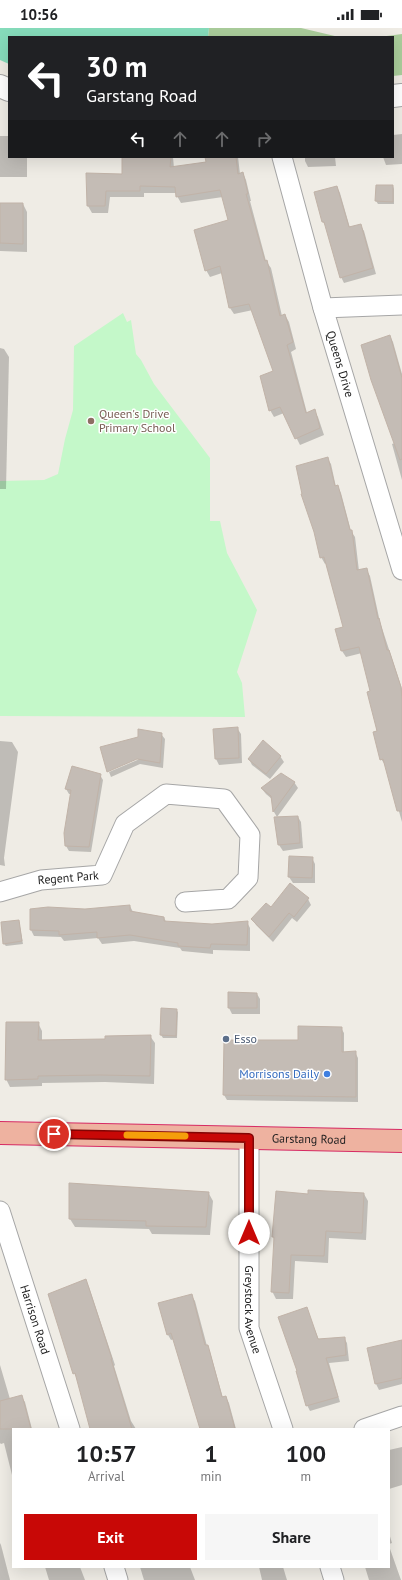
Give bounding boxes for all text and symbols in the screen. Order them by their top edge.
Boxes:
text: 10:56 [20,5,58,24]
text: 30 m [86,48,147,85]
icon: left [20,52,72,104]
text: Garstang Road [86,84,197,107]
icon: left [127,128,149,150]
icon: ahead [169,128,191,150]
icon: ahead [211,128,233,150]
icon: right [253,128,275,150]
street label: Queens Drive [323,329,357,399]
place label: Queen's Drive Primary School [99,406,176,435]
marker: Queen's Drive Primary School [86,416,96,426]
street label: Regent Park [37,867,99,887]
place label: Esso [234,1031,257,1046]
marker: Esso [221,1034,231,1044]
place label: Morrisons Daily [239,1066,319,1081]
marker: Morrisons Daily [322,1069,332,1079]
pin [37,1117,71,1151]
icon: arrive [43,1123,65,1145]
street label: Garstang Road [272,1130,346,1147]
position arrow [228,1212,270,1254]
street label: Greystock Avenue [242,1265,265,1356]
street label: Harrison Road [17,1283,54,1356]
text: 10:57 [76,1438,137,1469]
text: 1 [204,1438,218,1469]
text: 100 [285,1438,326,1469]
text: Arrival [88,1468,124,1485]
text: min [200,1468,222,1485]
text: m [301,1468,311,1485]
button: Exit [24,1514,197,1560]
button: Share [205,1514,378,1560]

